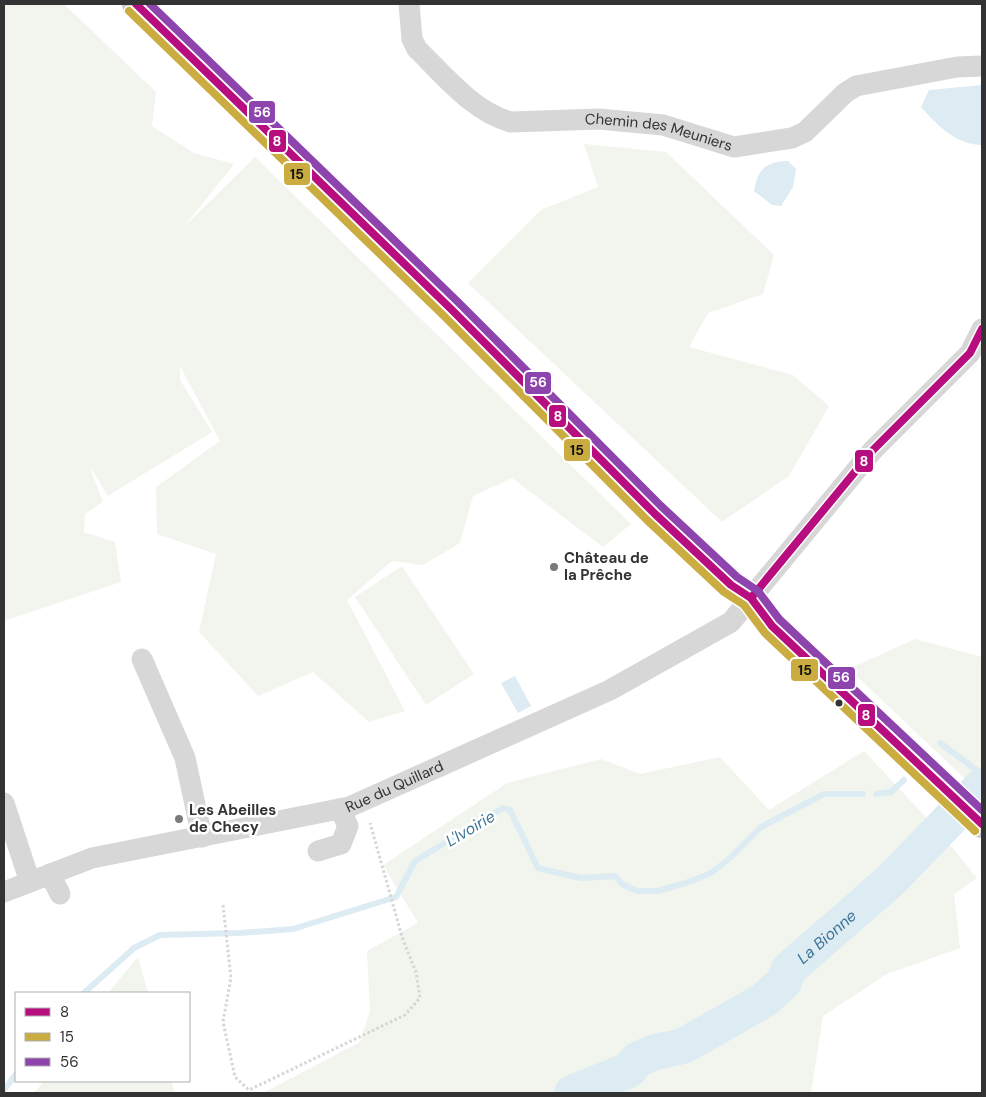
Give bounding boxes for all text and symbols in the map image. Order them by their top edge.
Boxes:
line badge: 56 [248,100,276,124]
text: 56 [253,103,271,121]
street label: Chemin des Meuniers [585,109,735,156]
line badge: 8 [268,129,287,153]
text: 8 [273,132,282,150]
line badge: 15 [283,162,311,186]
text: 15 [290,165,304,183]
line badge: 56 [524,371,552,395]
text: 56 [529,373,547,391]
line badge: 8 [548,404,567,428]
text: 8 [554,407,563,425]
line badge: 15 [563,438,591,462]
text: 15 [570,441,584,459]
line badge: 8 [854,449,874,473]
text: 8 [860,452,869,470]
place label: Château de la Prêche [564,548,649,585]
marker: Château de la Prêche [548,561,560,573]
line badge: 15 [790,658,819,682]
text: 15 [798,661,812,679]
line badge: 56 [827,666,856,690]
text: 56 [832,668,850,686]
unlabelled marker [834,698,844,708]
line badge: 8 [857,703,876,727]
text: 8 [862,706,871,724]
street label: Rue du Quillard [342,756,447,817]
place label: Les Abeilles de Checy [189,800,276,837]
water label: L'Ivoirie [442,806,499,851]
marker: Les Abeilles de Checy [173,813,185,825]
water label: La Bionne [792,905,861,969]
legend [15,992,190,1082]
text: 8 [60,1002,69,1022]
text: 15 [60,1027,74,1047]
text: 56 [60,1052,79,1072]

